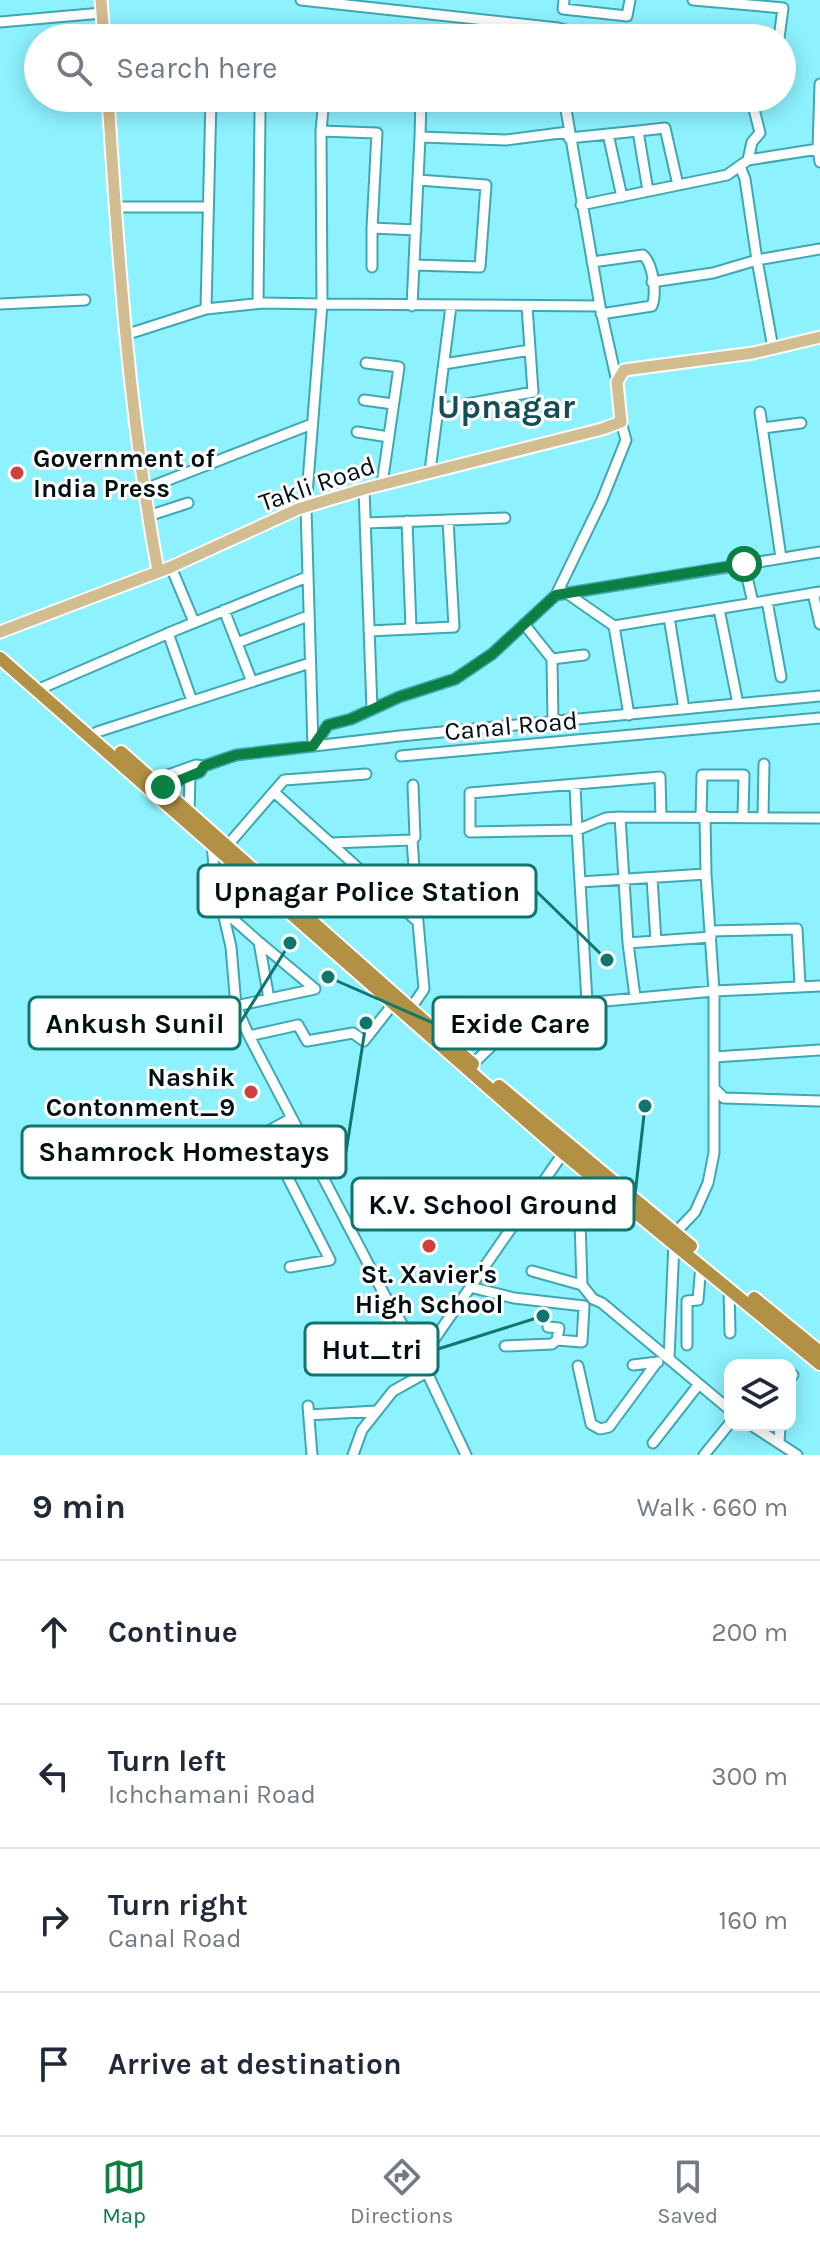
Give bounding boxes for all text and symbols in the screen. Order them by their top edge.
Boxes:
search box [24,24,796,112]
icon: search [52,46,96,90]
text: Search here [116,50,277,86]
district label: Upnagar [437,387,576,427]
place label: Government of India Press [33,443,215,504]
street label: Takli Road [255,450,379,518]
marker: Government of India Press [8,464,26,482]
route start [726,546,762,582]
street label: Canal Road [443,705,579,747]
route end [145,769,181,805]
callout: Upnagar Police Station [198,865,536,917]
text: Upnagar Police Station [214,875,520,908]
callout: Ankush Sunil [29,997,240,1049]
callout: Exide Care [433,997,606,1049]
text: Ankush Sunil [46,1007,224,1040]
text: Exide Care [450,1007,590,1040]
place label: Nashik Contonment_9 [46,1062,235,1123]
marker: Nashik Contonment_9 [242,1083,260,1101]
callout: Shamrock Homestays [22,1126,346,1178]
text: Shamrock Homestays [38,1135,330,1168]
callout: K.V. School Ground [352,1178,634,1230]
text: K.V. School Ground [368,1188,618,1221]
marker: St. Xavier's High School [420,1237,438,1255]
place label: St. Xavier's High School [355,1259,503,1320]
callout: Hut_tri [305,1323,438,1375]
text: Hut_tri [321,1333,423,1366]
map controls [724,1359,796,1431]
button: layers [724,1359,796,1431]
text: 9 min [32,1487,126,1527]
text: Walk · 660 m [637,1492,788,1523]
icon: ahead [32,1610,76,1654]
text: Continue [108,1614,238,1650]
text: 200 m [712,1617,788,1648]
text: Turn left [108,1743,226,1779]
icon: left [32,1754,76,1798]
text: 300 m [711,1761,788,1792]
text: Ichchamani Road [108,1779,316,1810]
text: Turn right [108,1887,248,1923]
icon: right [32,1898,76,1942]
text: 160 m [719,1905,788,1936]
text: Canal Road [108,1923,242,1954]
icon: arrive [32,2042,76,2086]
text: Arrive at destination [108,2046,402,2082]
tab: Map [102,2155,146,2229]
tab: Directions [350,2155,453,2229]
tab: Saved [657,2155,718,2229]

